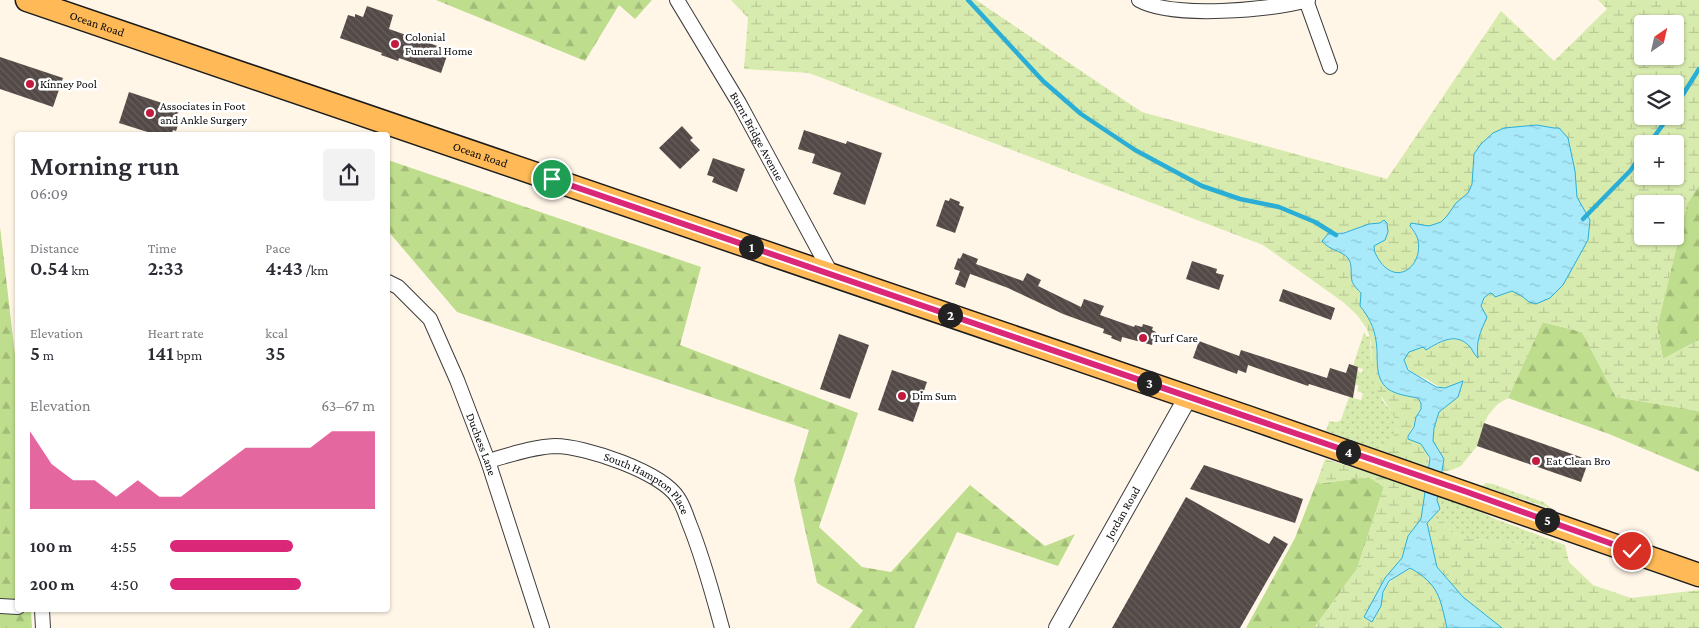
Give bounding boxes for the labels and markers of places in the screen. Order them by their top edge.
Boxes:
place label: Colonial Funeral Home [405,30,473,58]
marker: Colonial Funeral Home [389,38,401,50]
place label: Kinney Pool [40,77,97,91]
marker: Kinney Pool [24,78,36,90]
place label: Associates in Foot and Ankle Surgery [160,99,248,127]
marker: Associates in Foot and Ankle Surgery [144,107,156,119]
pin [531,158,573,200]
pin: 1 [738,234,764,260]
pin: 2 [938,302,962,328]
place label: Turf Care [1153,331,1198,345]
marker: Turf Care [1137,332,1149,344]
pin: 3 [1136,370,1162,396]
place label: Dim Sum [912,389,957,403]
marker: Dim Sum [896,390,908,402]
pin: 4 [1336,440,1360,464]
place label: Eat Clean Bro [1546,454,1611,468]
marker: Eat Clean Bro [1530,455,1542,467]
pin: 5 [1534,508,1560,532]
pin [1611,530,1653,572]

